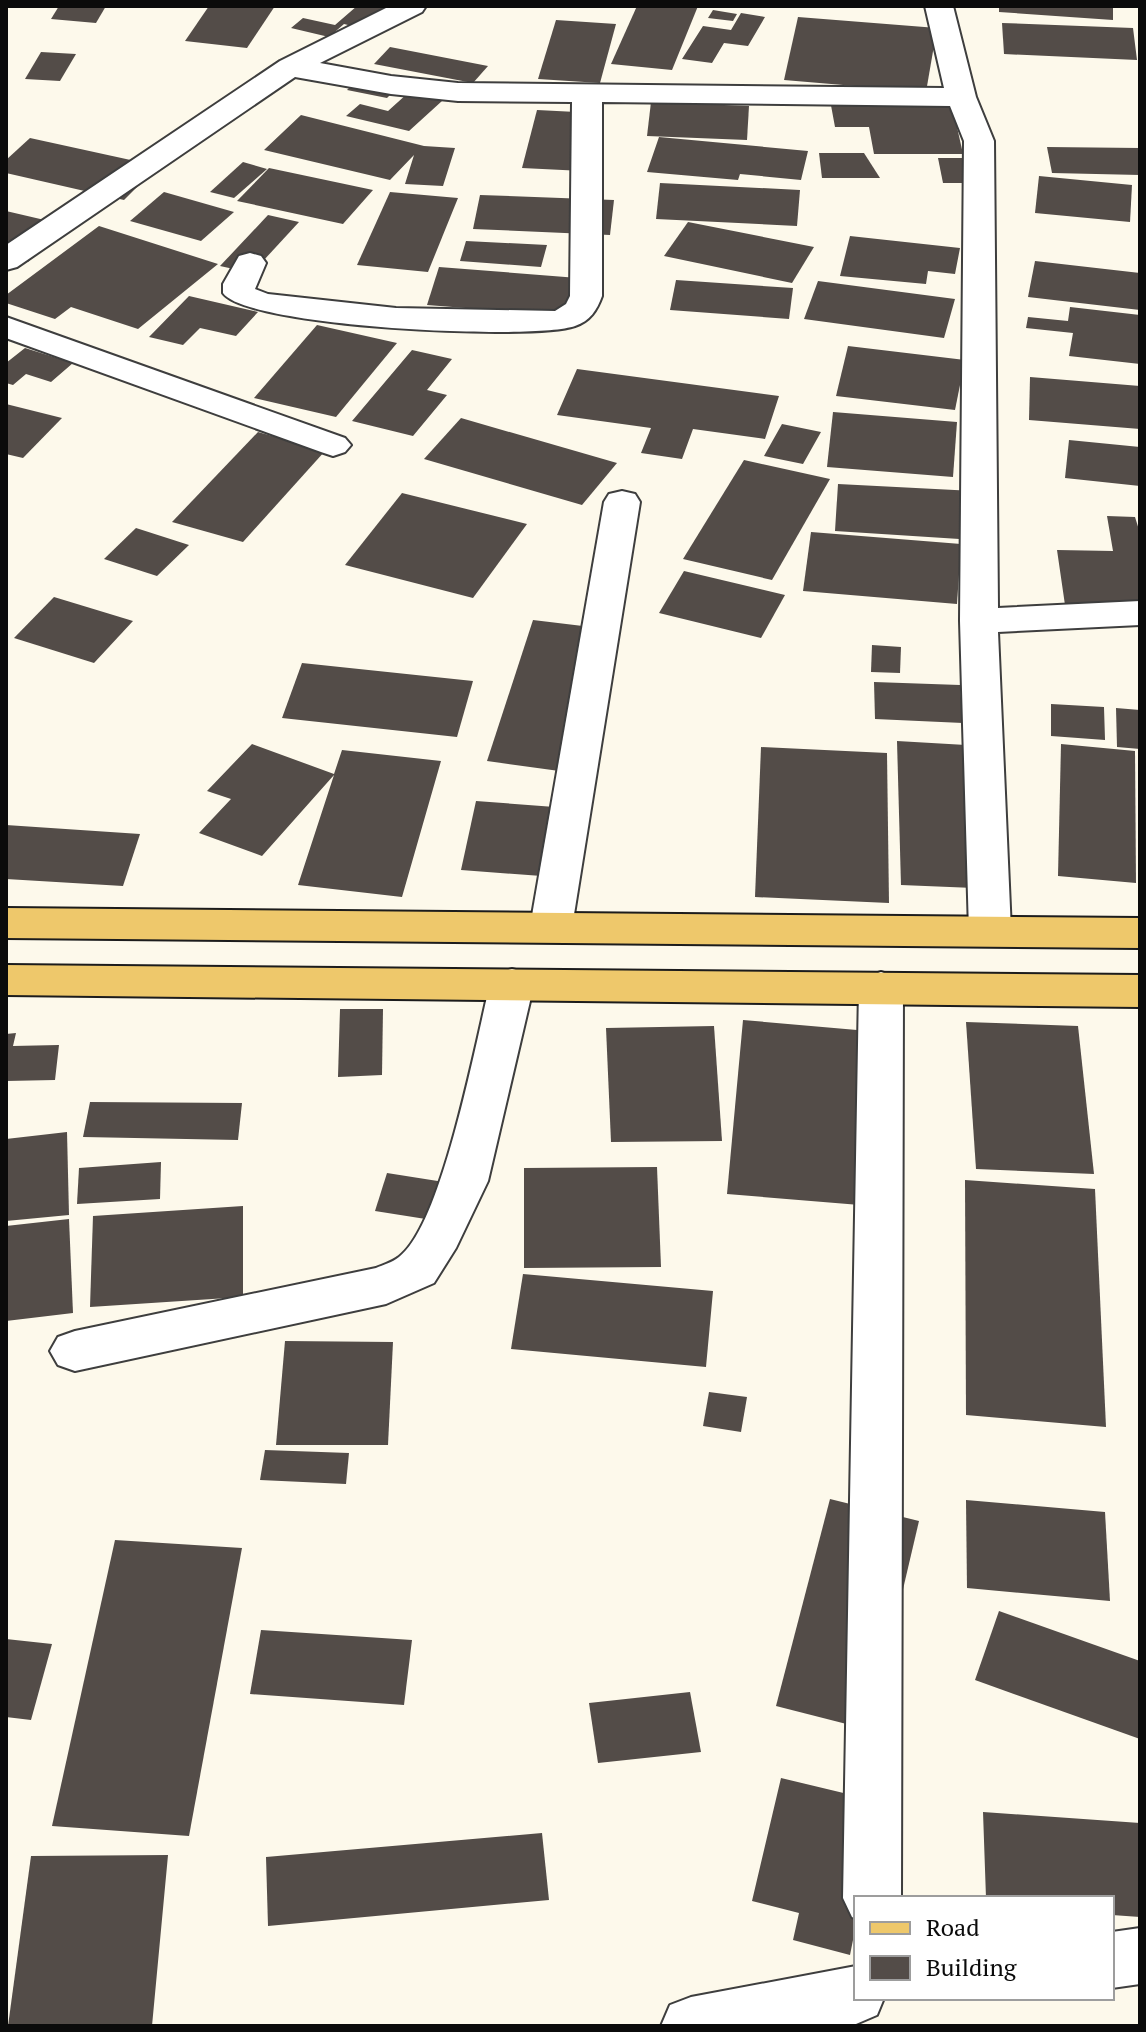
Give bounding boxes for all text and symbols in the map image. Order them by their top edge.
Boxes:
legend [854,1896,1114,2000]
text: Road [926,1911,980,1943]
text: Building [926,1951,1017,1983]

